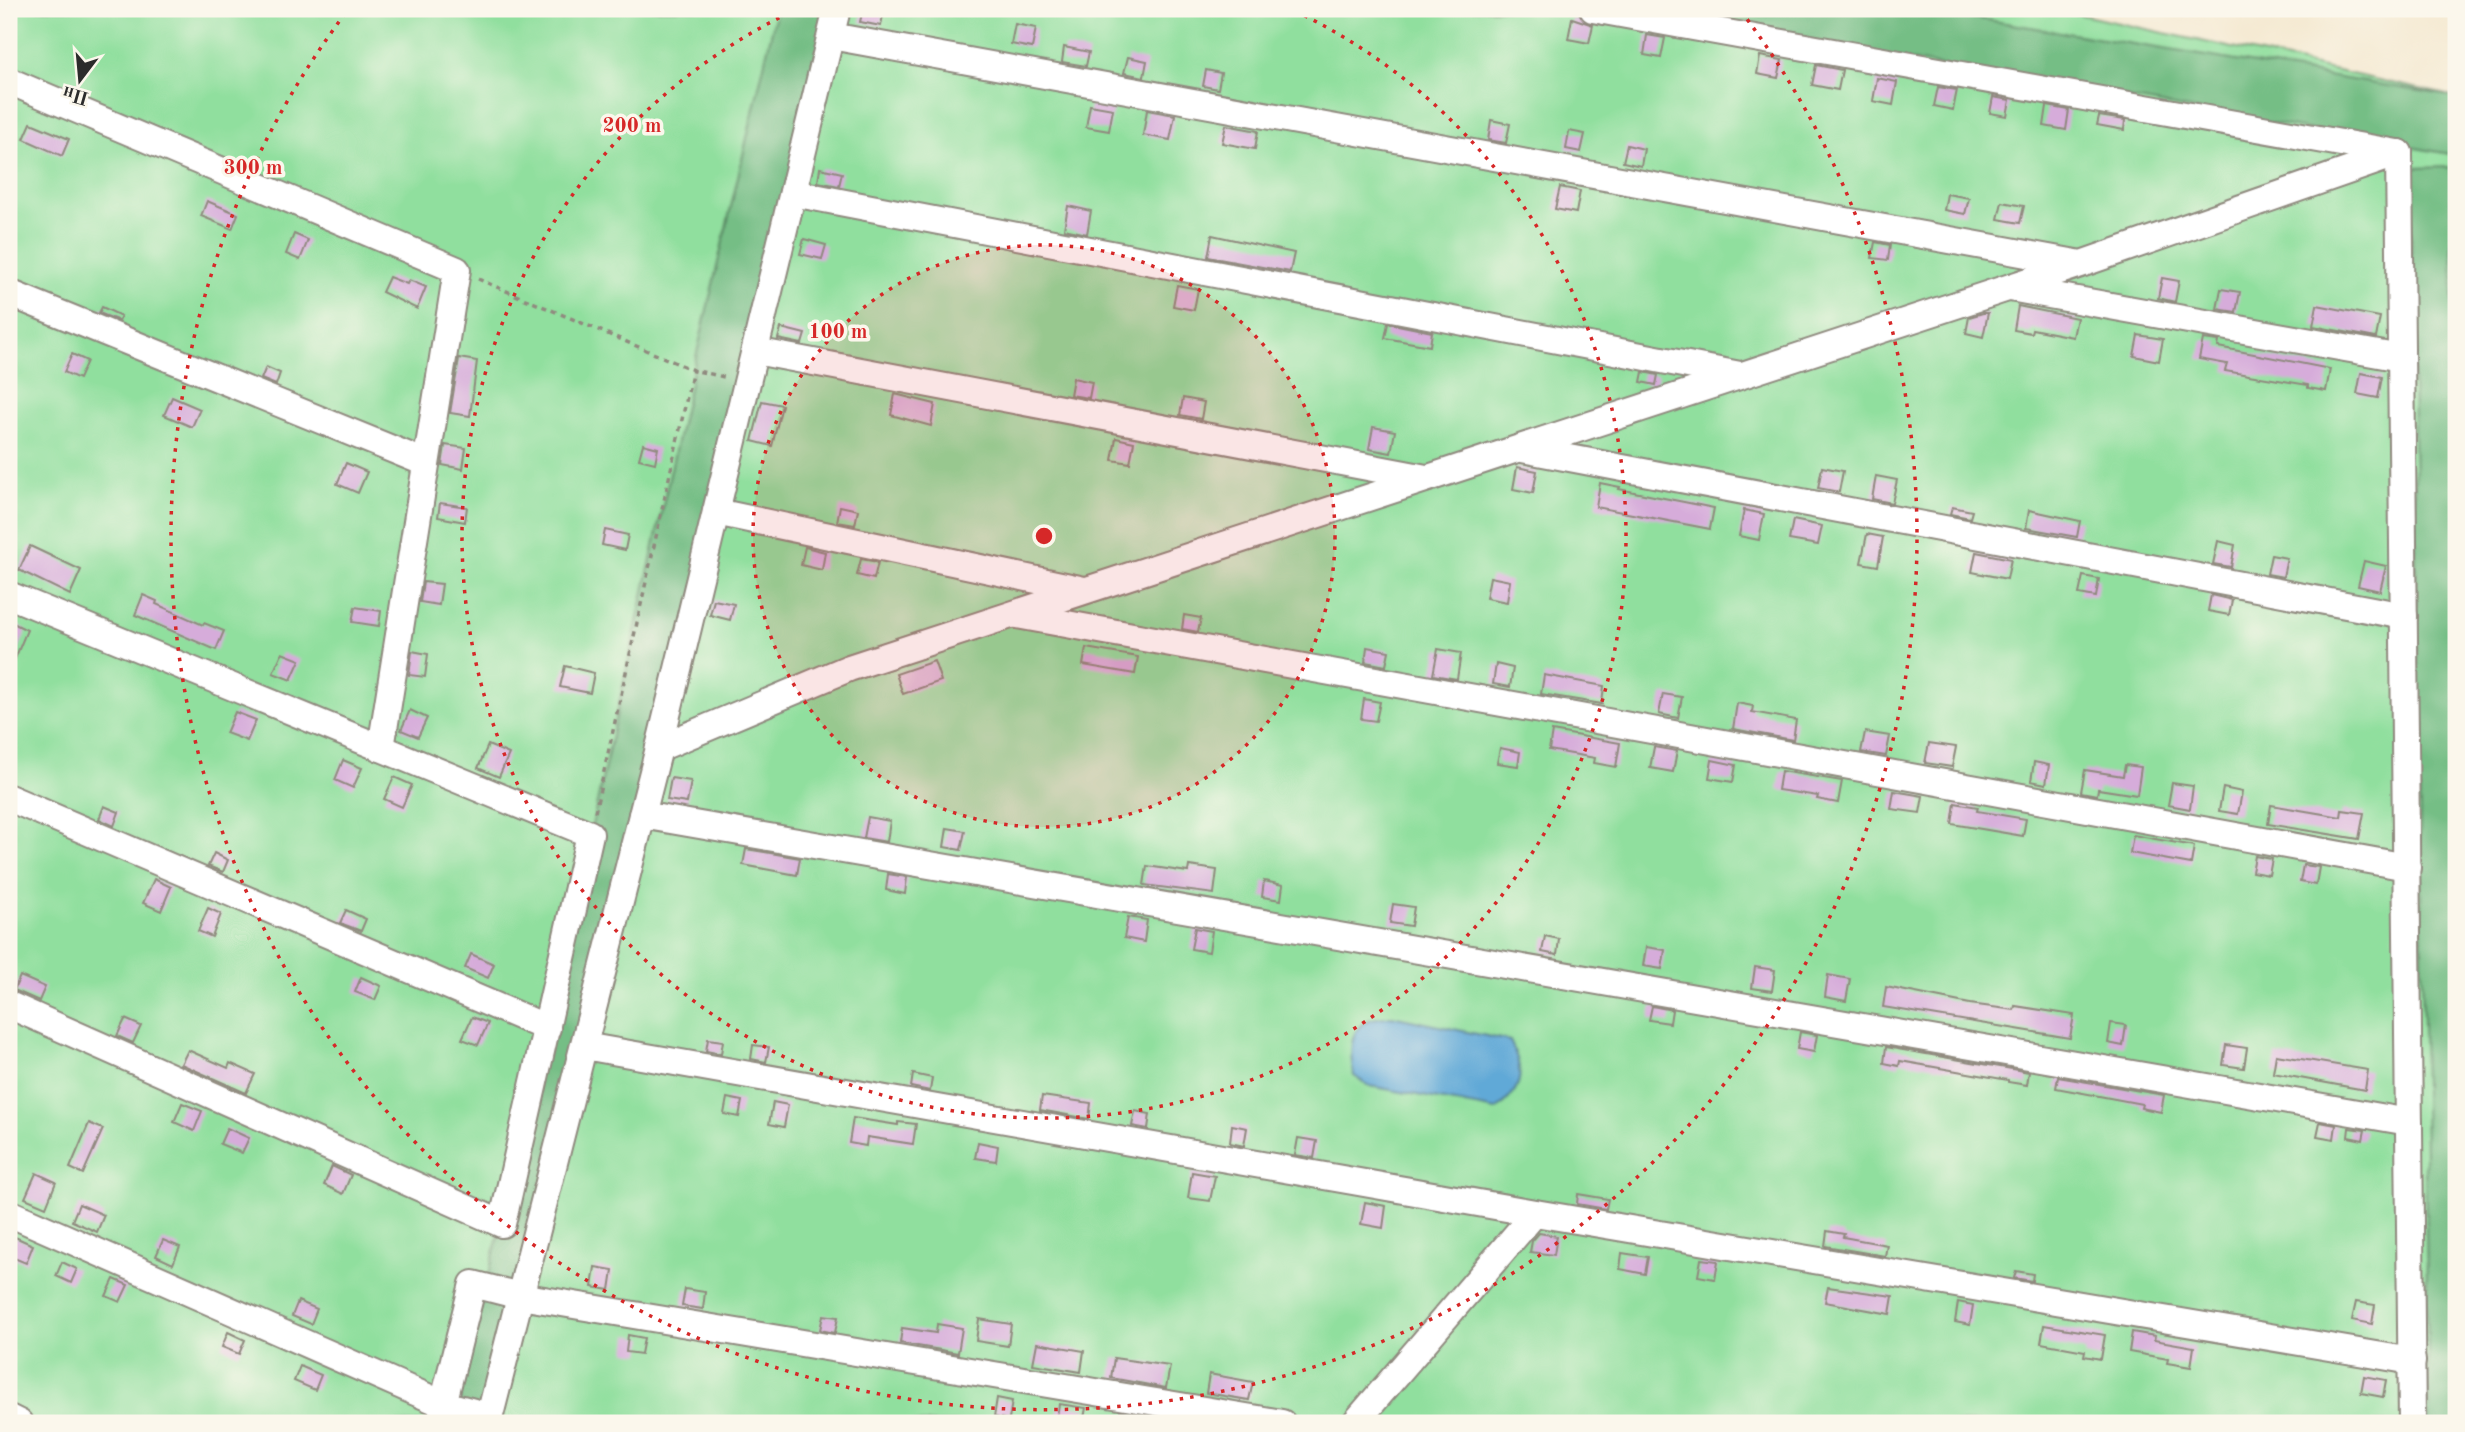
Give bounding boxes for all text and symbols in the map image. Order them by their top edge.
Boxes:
north arrow [46,46,116,116]
text: Пн [61,81,91,107]
text: 200 m [602,116,662,137]
text: 300 m [223,158,283,179]
text: 100 m [808,322,868,343]
centre of rings [1032,524,1056,548]

